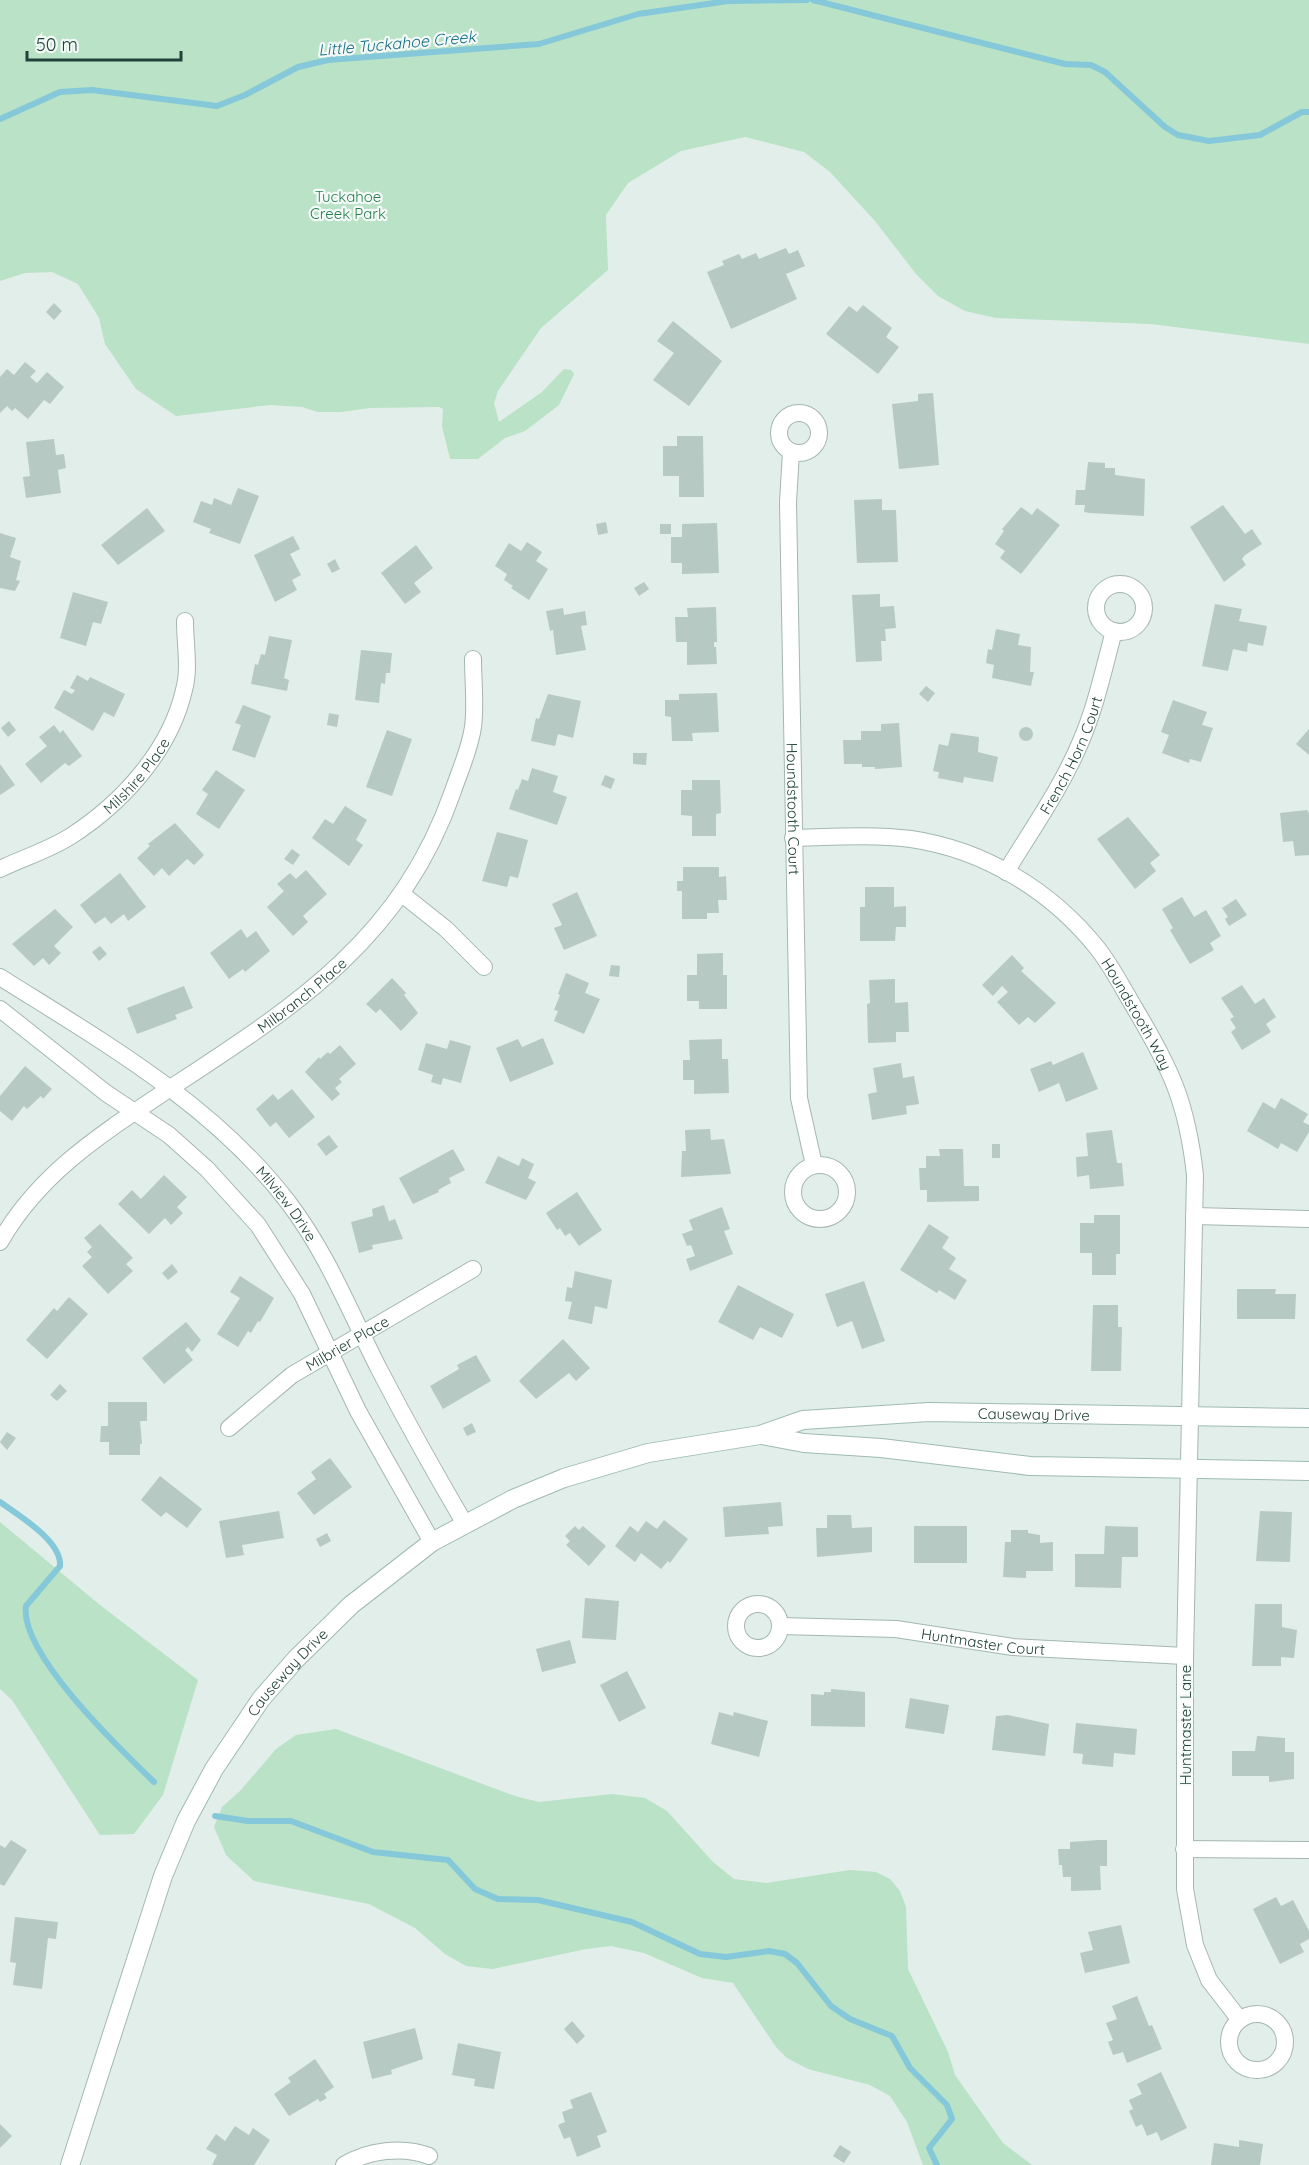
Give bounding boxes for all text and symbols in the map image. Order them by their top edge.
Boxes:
scale bar [27,24,182,62]
water label: Little Tuckahoe Creek [317,26,478,60]
text: 50 m [36,33,78,56]
park label: Tuckahoe Creek Park [310,187,386,223]
street label: French Horn Court [1035,694,1106,818]
street label: Milshire Place [99,734,173,818]
street label: Houndstooth Court [783,742,804,875]
street label: Milbranch Place [253,953,350,1037]
street label: Houndstooth Way [1098,954,1176,1073]
street label: Milview Drive [252,1162,322,1245]
street label: Milbrier Place [302,1311,392,1375]
street label: Causeway Drive [978,1403,1090,1424]
street label: Causeway Drive [243,1624,331,1720]
street label: Huntmaster Court [920,1624,1045,1658]
street label: Huntmaster Lane [1176,1665,1195,1785]

